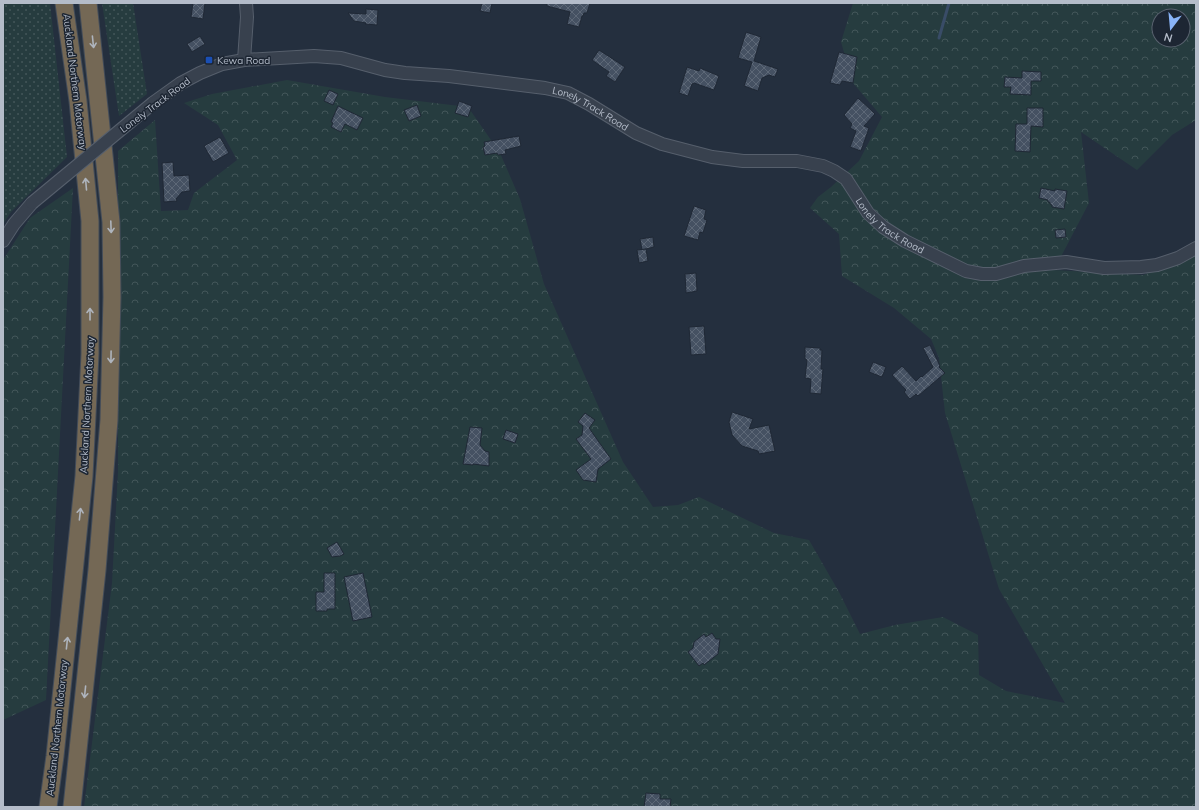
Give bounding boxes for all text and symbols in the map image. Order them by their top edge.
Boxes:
north arrow [1151,8,1191,48]
street label: Auckland Northern Motorway [60,13,90,152]
text: N [1162,30,1174,45]
one-way arrow [89,35,97,48]
place label: Kewa Road [217,54,270,67]
marker: Kewa Road [204,55,214,65]
street label: Lonely Track Road [117,74,193,136]
street label: Lonely Track Road [551,83,631,133]
one-way arrow [83,178,90,191]
street label: Lonely Track Road [853,195,927,256]
one-way arrow [107,220,115,233]
one-way arrow [86,308,94,321]
street label: Auckland Northern Motorway [77,335,97,474]
one-way arrow [107,350,114,363]
one-way arrow [76,508,84,521]
one-way arrow [63,637,70,650]
street label: Auckland Northern Motorway [43,658,71,797]
one-way arrow [81,685,88,698]

